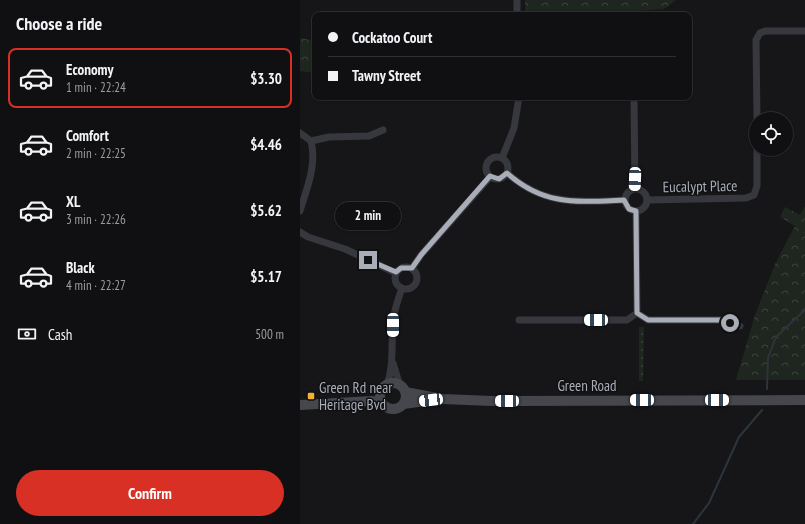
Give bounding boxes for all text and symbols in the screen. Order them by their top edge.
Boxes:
text: Choose a ride [16,12,102,35]
text: Cockatoo Court [352,28,432,47]
icon: car [18,60,54,96]
text: Economy [66,60,114,79]
text: Tawny Street [352,66,421,85]
text: $3.30 [250,69,282,88]
text: 1 min · 22:24 [66,79,126,96]
map controls [749,112,793,156]
button: locate [749,112,793,156]
icon: car [18,126,54,162]
text: Comfort [66,126,109,145]
text: $4.46 [250,135,282,154]
text: 2 min · 22:25 [66,145,126,162]
car [629,167,641,191]
street label: Eucalypt Place [662,176,738,196]
icon: car [18,192,54,228]
text: XL [66,192,80,211]
text: $5.62 [250,201,282,220]
callout: 2 min [335,202,401,230]
text: 2 min [355,207,381,224]
text: 3 min · 22:26 [66,211,126,228]
route end [359,251,377,269]
icon: car [18,258,54,294]
text: Black [66,258,95,277]
text: $5.17 [250,267,282,286]
text: 4 min · 22:27 [66,277,126,294]
car [387,313,399,337]
car [584,314,608,326]
route start [721,314,739,332]
icon: cash [16,323,38,345]
text: Cash [48,325,72,344]
text: 500 m [255,326,284,343]
street label: Green Road [557,376,617,395]
place label: Green Rd near Heritage Bvd [319,378,393,414]
marker: Green Rd near Heritage Bvd [306,391,316,401]
car [418,393,444,407]
car [630,394,654,406]
car [705,394,729,406]
car [495,395,519,407]
button: Confirm [16,470,284,516]

